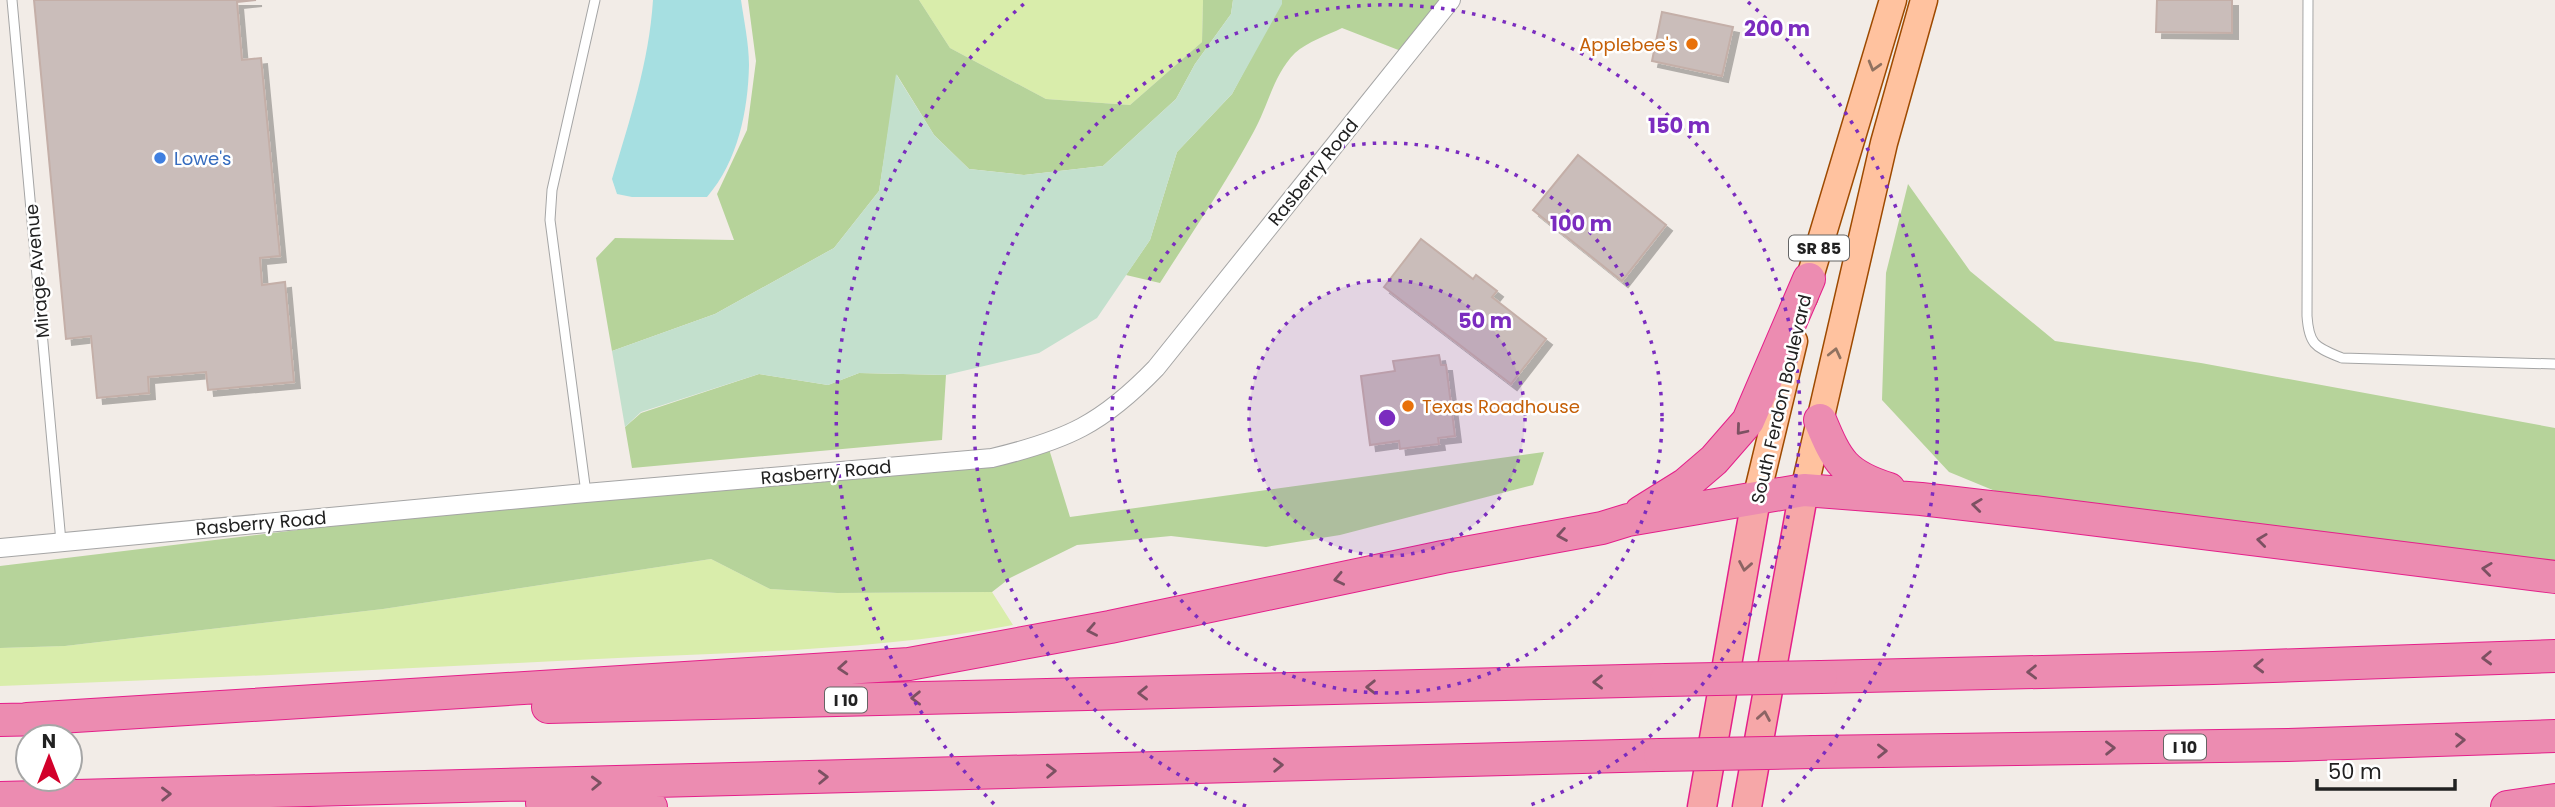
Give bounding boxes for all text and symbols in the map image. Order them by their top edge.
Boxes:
text: 200 m [1744,14,1810,43]
place label: Applebee's [1579,32,1678,57]
marker: Applebee's [1684,36,1700,52]
one-way arrow [1868,59,1883,71]
text: 150 m [1648,111,1710,140]
street label: Rasberry Road [1262,113,1364,231]
place label: Lowe's [174,146,231,171]
marker: Lowe's [152,150,168,166]
street label: Mirage Avenue [19,203,55,339]
text: 100 m [1550,209,1612,238]
road number: SR 85 [1789,236,1849,260]
street label: South Ferdon Boulevard [1745,292,1817,506]
text: 50 m [1458,306,1512,335]
one-way arrow [1827,347,1841,359]
place label: Texas Roadhouse [1422,394,1580,419]
marker: Texas Roadhouse [1400,398,1416,414]
centre of rings [1375,406,1399,430]
one-way arrow [1737,421,1749,434]
street label: Rasberry Road [760,454,892,490]
one-way arrow [1971,498,1983,513]
street label: Rasberry Road [195,505,327,541]
one-way arrow [1556,527,1568,542]
one-way arrow [2256,533,2267,548]
one-way arrow [1738,561,1753,572]
one-way arrow [2481,561,2493,576]
one-way arrow [1333,570,1345,585]
one-way arrow [1086,622,1098,637]
one-way arrow [2481,651,2492,666]
one-way arrow [2254,659,2265,674]
one-way arrow [837,660,848,675]
one-way arrow [2026,664,2037,680]
one-way arrow [1592,674,1603,689]
one-way arrow [1365,679,1375,695]
one-way arrow [1137,685,1148,700]
road number: I 10 [825,688,867,712]
one-way arrow [910,690,920,706]
one-way arrow [1756,710,1771,722]
north arrow [14,723,84,793]
text: N [42,728,56,755]
one-way arrow [2454,732,2465,747]
road number: I 10 [2164,734,2206,760]
one-way arrow [2105,740,2115,756]
one-way arrow [1877,743,1888,758]
scale bar [2317,748,2455,792]
one-way arrow [1273,757,1284,773]
text: 50 m [2328,757,2382,786]
one-way arrow [1046,763,1056,779]
one-way arrow [818,770,829,785]
one-way arrow [591,776,602,791]
one-way arrow [161,787,172,802]

